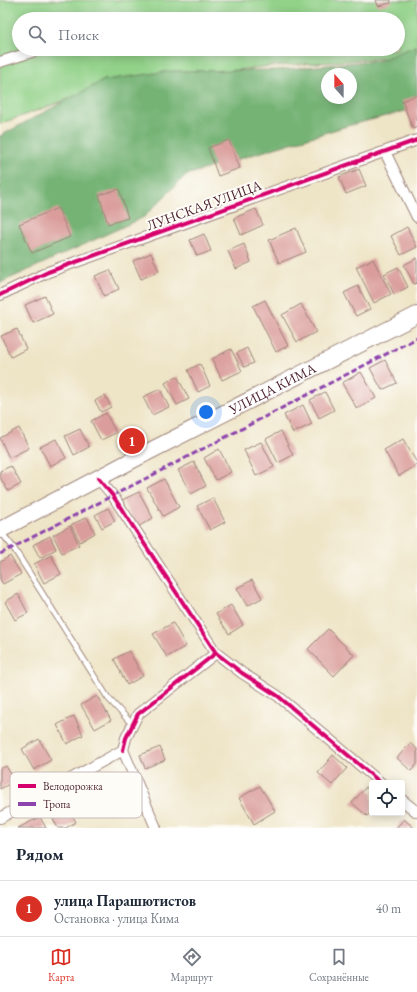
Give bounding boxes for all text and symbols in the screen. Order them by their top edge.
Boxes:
search box [12,12,405,56]
icon: search [26,23,48,45]
text: Поиск [58,25,99,44]
north arrow [321,68,357,104]
street label: ЛУНСКАЯ УЛИЦА [144,176,264,234]
street label: УЛИЦА КИМА [225,359,319,419]
your location [196,402,216,422]
pin: 1 [119,426,145,456]
legend [10,772,142,818]
text: Велодорожка [43,779,103,793]
map controls [369,780,405,816]
button: locate [369,780,405,816]
text: Тропа [43,797,71,811]
text: Рядом [16,843,64,865]
text: улица Парашютистов [54,891,196,910]
text: 1 [26,900,32,917]
text: 40 m [376,900,401,917]
text: Остановка · улица Кима [54,910,179,927]
tab: Карта [48,946,74,984]
tab: Маршрут [171,946,213,984]
tab: Сохранённые [309,946,369,984]

